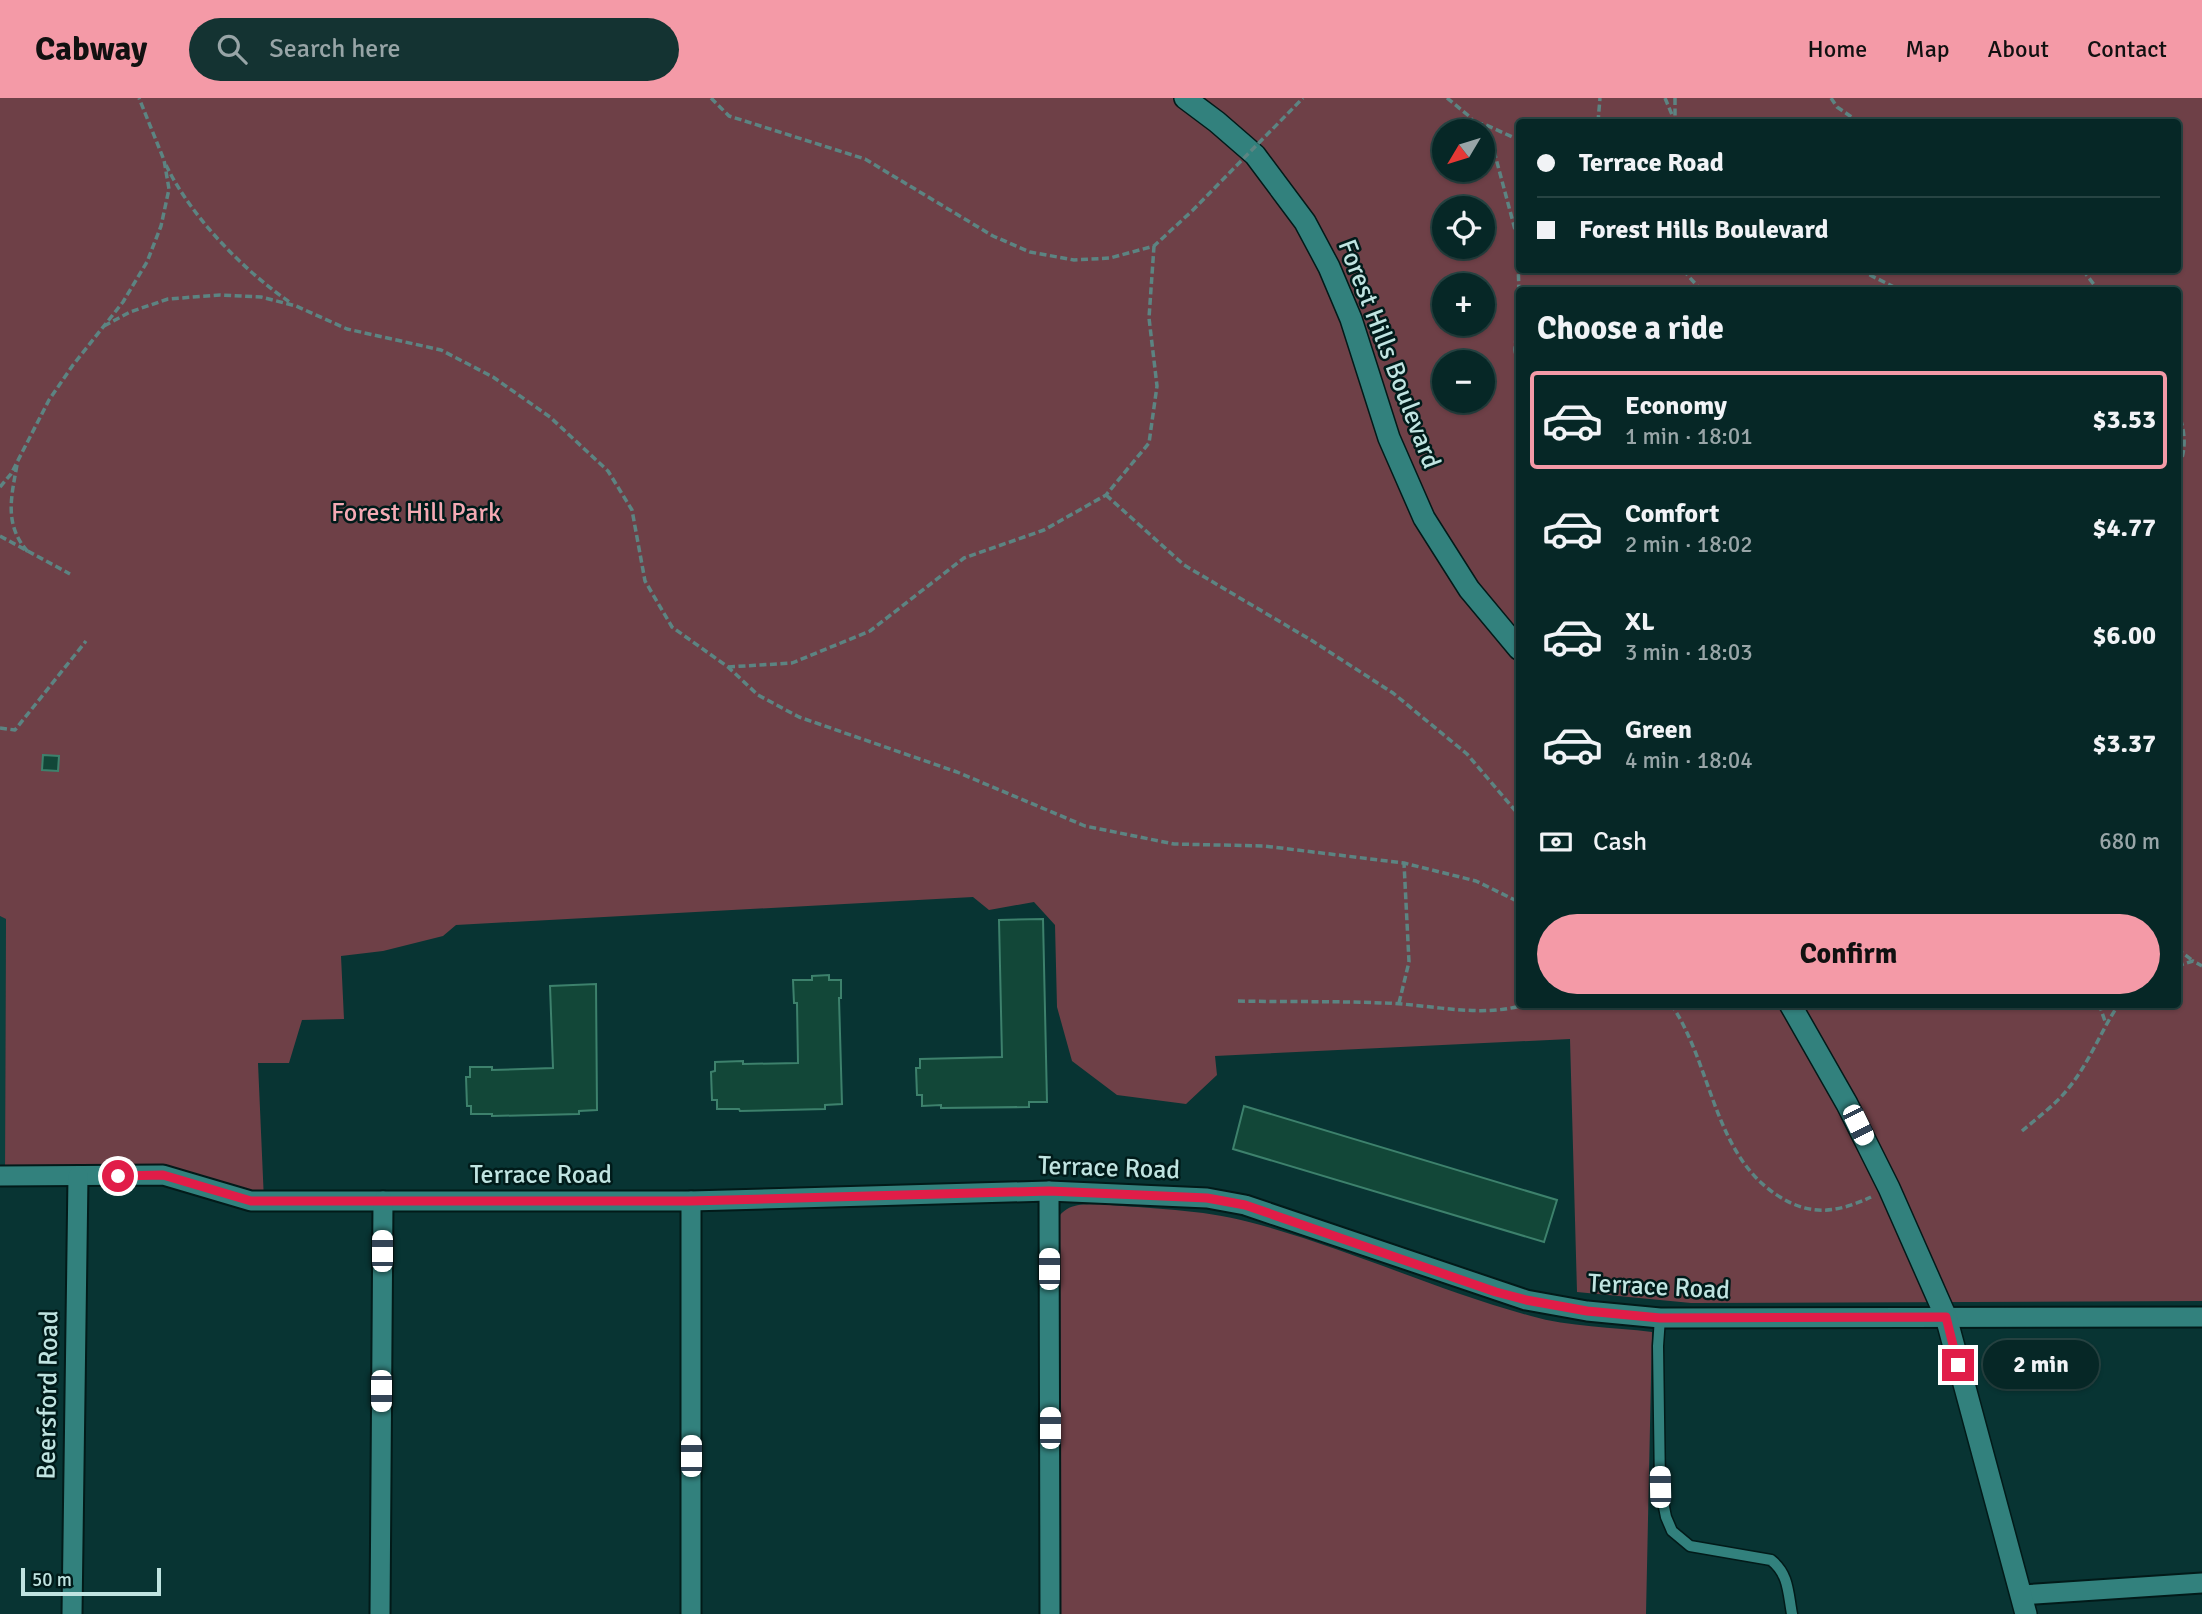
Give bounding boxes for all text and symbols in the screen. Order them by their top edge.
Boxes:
search box [189,18,679,81]
text: Cabway [35,29,147,70]
icon: search [213,30,251,68]
text: Search here [269,33,400,65]
text: Home [1807,34,1867,64]
text: Map [1905,34,1950,64]
text: About [1988,34,2049,64]
text: Contact [2087,34,2167,64]
north arrow [1432,119,1494,182]
map controls [1432,119,1495,413]
text: Terrace Road [1579,147,1724,179]
button: locate [1432,196,1495,259]
text: Forest Hills Boulevard [1579,214,1828,246]
street label: Forest Hills Boulevard [1331,235,1447,473]
button: + [1432,273,1495,336]
text: Choose a ride [1537,309,1724,348]
button: − [1432,350,1495,413]
icon: car [1541,389,1604,452]
text: Economy [1625,390,1727,422]
text: $3.53 [2092,404,2156,436]
text: 1 min · 18:01 [1625,422,1753,451]
park label: Forest Hill Park [331,497,501,529]
icon: car [1541,497,1604,560]
text: Comfort [1625,498,1719,530]
text: $4.77 [2092,512,2156,544]
text: 2 min · 18:02 [1625,530,1753,559]
icon: car [1541,605,1604,668]
text: XL [1625,606,1655,638]
text: $6.00 [2092,620,2156,652]
text: 3 min · 18:03 [1625,638,1753,667]
icon: car [1541,713,1604,776]
text: Green [1625,714,1692,746]
text: $3.37 [2092,728,2156,760]
text: 4 min · 18:04 [1625,746,1753,775]
icon: cash [1537,823,1575,861]
text: Cash [1593,826,1647,858]
text: 680 m [2099,827,2160,856]
button: Confirm [1537,914,2160,994]
car [1840,1102,1877,1148]
street label: Terrace Road [1037,1150,1181,1186]
street label: Terrace Road [470,1159,612,1191]
route start [102,1160,134,1192]
car [372,1230,393,1272]
car [1039,1248,1060,1290]
street label: Terrace Road [1587,1267,1731,1307]
street label: Beersford Road [31,1310,65,1480]
callout: 2 min [1982,1340,2098,1390]
route end [1942,1349,1974,1381]
text: 2 min [2013,1350,2069,1379]
car [371,1370,392,1412]
car [1040,1407,1061,1449]
car [681,1435,702,1477]
car [1650,1466,1671,1508]
scale bar [21,1565,161,1597]
text: 50 m [32,1568,72,1592]

